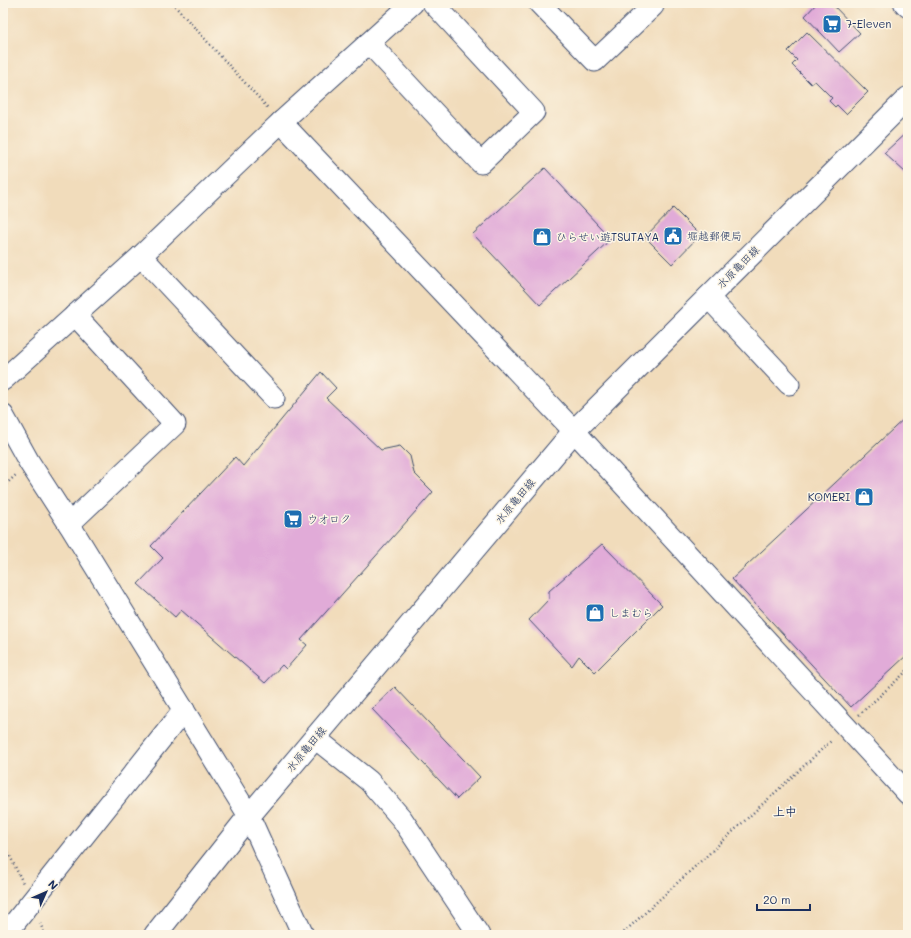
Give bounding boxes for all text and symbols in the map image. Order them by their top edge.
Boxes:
supermarket icon: 7-Eleven [821,13,843,35]
place label: 7-Eleven [846,16,891,31]
public building icon: 堀越郵便局 [662,225,684,247]
shop icon: ひらせい遊TSUTAYA [531,226,553,248]
place label: 堀越郵便局 [687,228,742,243]
place label: ひらせい遊TSUTAYA [556,229,659,244]
street label: 水原亀田線 [713,242,762,291]
street label: 水原亀田線 [491,475,538,527]
shop icon: KOMERI [853,486,875,508]
place label: KOMERI [808,489,850,504]
supermarket icon: ウオロク [282,508,304,530]
place label: ウオロク [307,511,351,526]
shop icon: しまむら [584,602,606,624]
place label: しまむら [609,605,653,620]
street label: 水原亀田線 [282,723,329,775]
district label: 上中 [773,803,797,819]
north arrow [26,872,66,912]
text: N [45,876,62,893]
scale bar [757,886,810,912]
text: 20 m [763,891,791,907]

